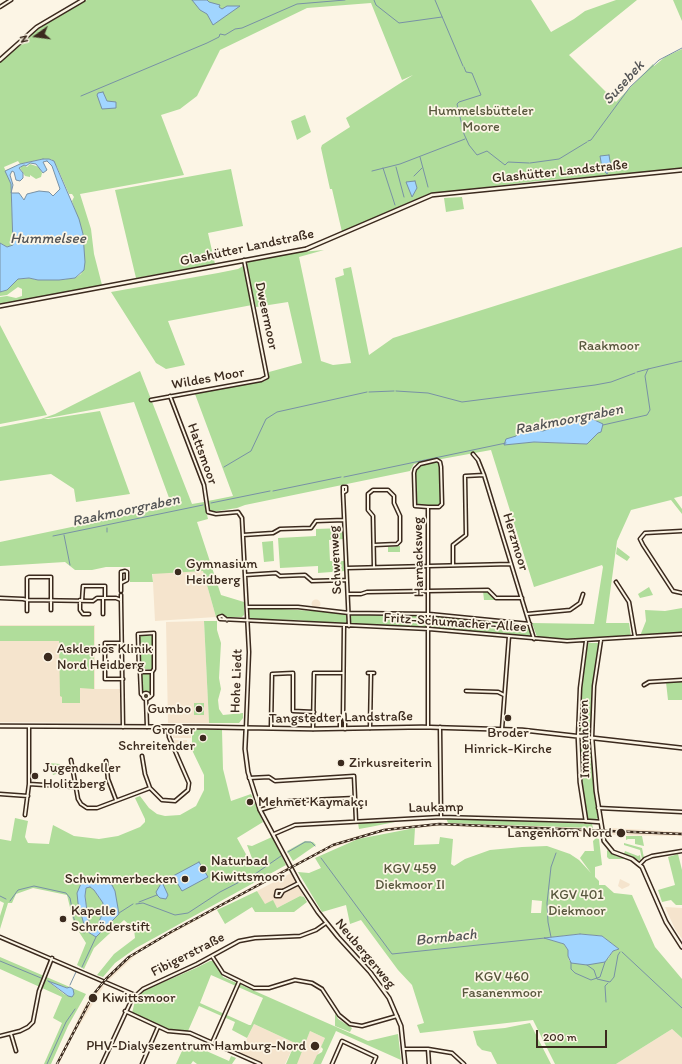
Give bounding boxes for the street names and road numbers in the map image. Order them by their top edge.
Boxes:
street label: Glashütter Landstraße [491,157,629,187]
street label: Glashütter Landstraße [179,226,315,270]
street label: Dweermoor [251,280,281,352]
street label: Wildes Moor [170,364,246,394]
street label: Hattsmoor [183,421,221,487]
street label: Herzmoor [498,511,532,573]
street label: Harnacksweg [410,517,428,597]
street label: Schwenweg [326,525,346,595]
street label: Fritz-Schumacher-Allee [383,610,527,636]
street label: Hohe Liedt [227,648,247,714]
street label: Immenhöven [576,700,594,778]
street label: Tangstedter Landstraße [269,708,413,728]
street label: Laukamp [408,799,464,817]
street label: Neubergerweg [331,916,399,992]
street label: Fibigerstraße [148,929,228,981]

